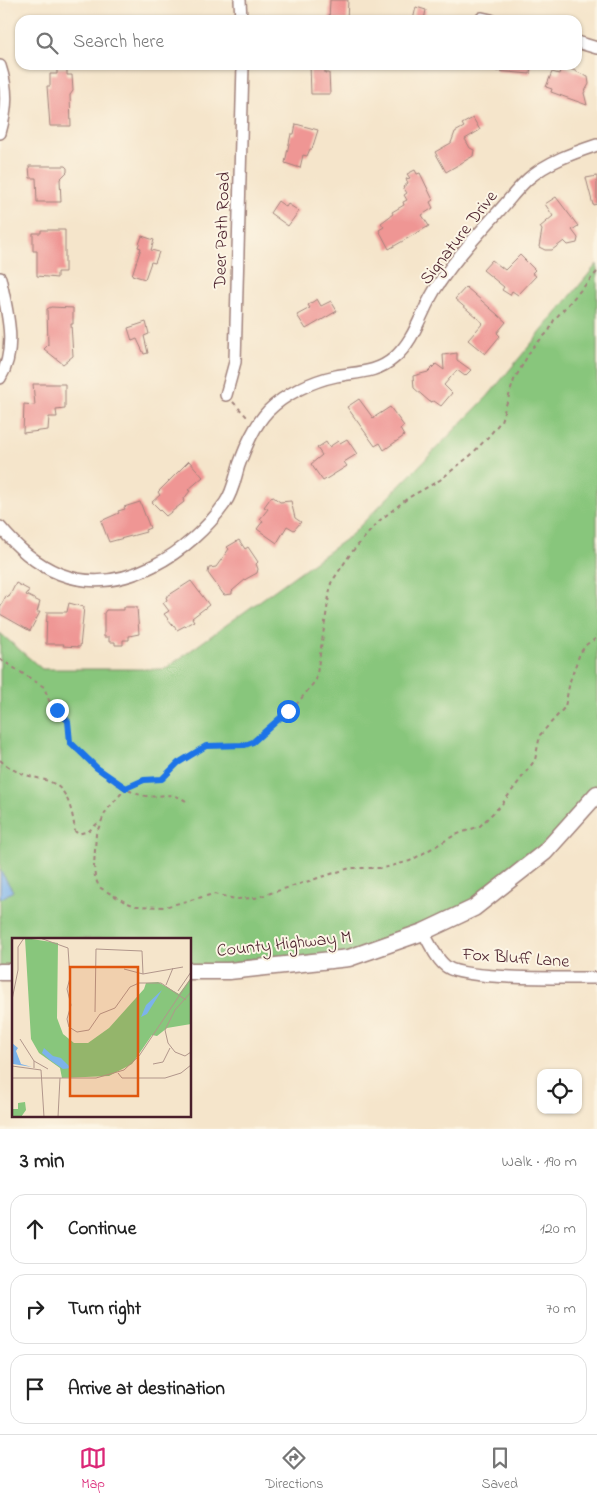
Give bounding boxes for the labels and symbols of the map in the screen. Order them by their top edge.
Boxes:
street label: Deer Path Road [208,171,238,290]
street label: Signature Drive [414,185,506,292]
route end [46,699,69,722]
route start [277,700,300,723]
street label: County Highway M [215,925,353,966]
inset map [12,938,191,1116]
street label: Fox Bluff Lane [461,942,571,976]

